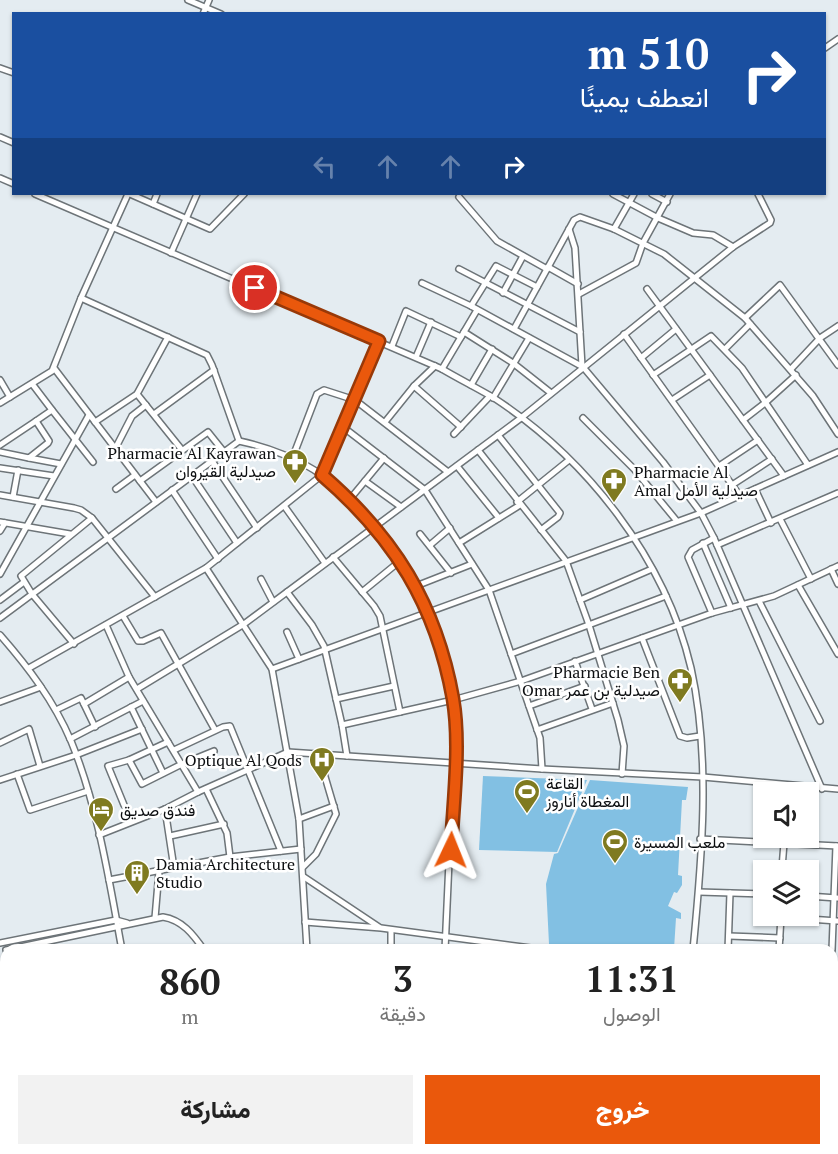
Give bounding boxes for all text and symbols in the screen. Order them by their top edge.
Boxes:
text: 510 m [588,25,709,81]
icon: right [730,36,808,114]
text: انعطف يمينًا [580,79,709,115]
icon: left [308,150,341,183]
icon: ahead [371,150,404,183]
icon: ahead [434,150,467,183]
icon: right [497,150,530,183]
pin [229,262,280,313]
icon: arrive [238,271,271,304]
place label: Pharmacie Al Kayrawan صيدلية القيروان [107,442,276,482]
pharmacy icon: Pharmacie Al Kayrawan صيدلية القيروان [280,447,310,485]
place label: Pharmacie Al Amal صيدلية الأمل [634,461,758,501]
pharmacy icon: Pharmacie Al Amal صيدلية الأمل [599,466,629,504]
place label: Pharmacie Ben Omar صيدلية بن عمر [522,661,660,701]
pharmacy icon: Pharmacie Ben Omar صيدلية بن عمر [665,666,695,704]
hospital icon: Optique Al Qods [307,745,337,783]
place label: Optique Al Qods [185,749,302,771]
place label: القاعة المغطاة أناروز [545,772,629,812]
sports icon: القاعة المغطاة أناروز [512,777,542,815]
map controls [753,782,819,926]
button: sound [753,782,819,848]
hotel icon: فندق صديق [86,795,116,833]
place label: فندق صديق [120,799,195,821]
position arrow [419,818,483,882]
sports icon: ملعب المسيرة [600,827,630,865]
place label: ملعب المسيرة [634,831,725,853]
place label: Damia Architecture Studio [156,853,295,893]
building icon: Damia Architecture Studio [122,858,152,896]
button: layers [753,860,819,926]
text: 3 [392,955,413,1002]
text: 11:31 [585,955,679,1002]
text: 860 [159,958,220,1005]
text: دقيقة [380,1000,426,1027]
text: الوصول [603,1000,661,1027]
text: m [181,1003,198,1030]
button: مشاركة [18,1075,413,1144]
button: خروج [425,1075,820,1144]

